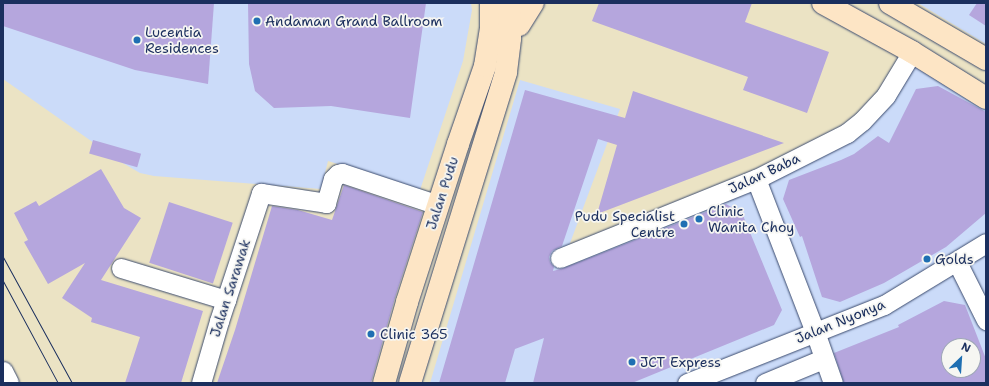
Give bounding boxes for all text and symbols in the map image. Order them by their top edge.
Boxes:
place label: Andaman Grand Ballroom [265,13,442,29]
marker: Andaman Grand Ballroom [252,16,262,26]
place label: Lucentia Residences [145,24,219,56]
marker: Lucentia Residences [132,35,142,45]
street label: Jalan Baba [726,149,802,197]
street label: Jalan Pudu [422,154,462,232]
place label: Clinic Wanita Choy [708,203,794,236]
place label: Pudu Specialist Centre [575,208,675,240]
marker: Clinic Wanita Choy [693,213,705,225]
marker: Pudu Specialist Centre [678,218,690,230]
street label: Jalan Sarawak [206,237,254,339]
place label: Golds [935,251,974,267]
marker: Golds [922,254,932,264]
street label: Jalan Nyonya [793,295,887,347]
place label: Clinic 365 [380,326,448,342]
marker: Clinic 365 [365,328,377,340]
north arrow [941,338,981,378]
text: N [959,339,973,356]
place label: JCT Express [640,354,721,370]
marker: JCT Express [627,357,637,367]

